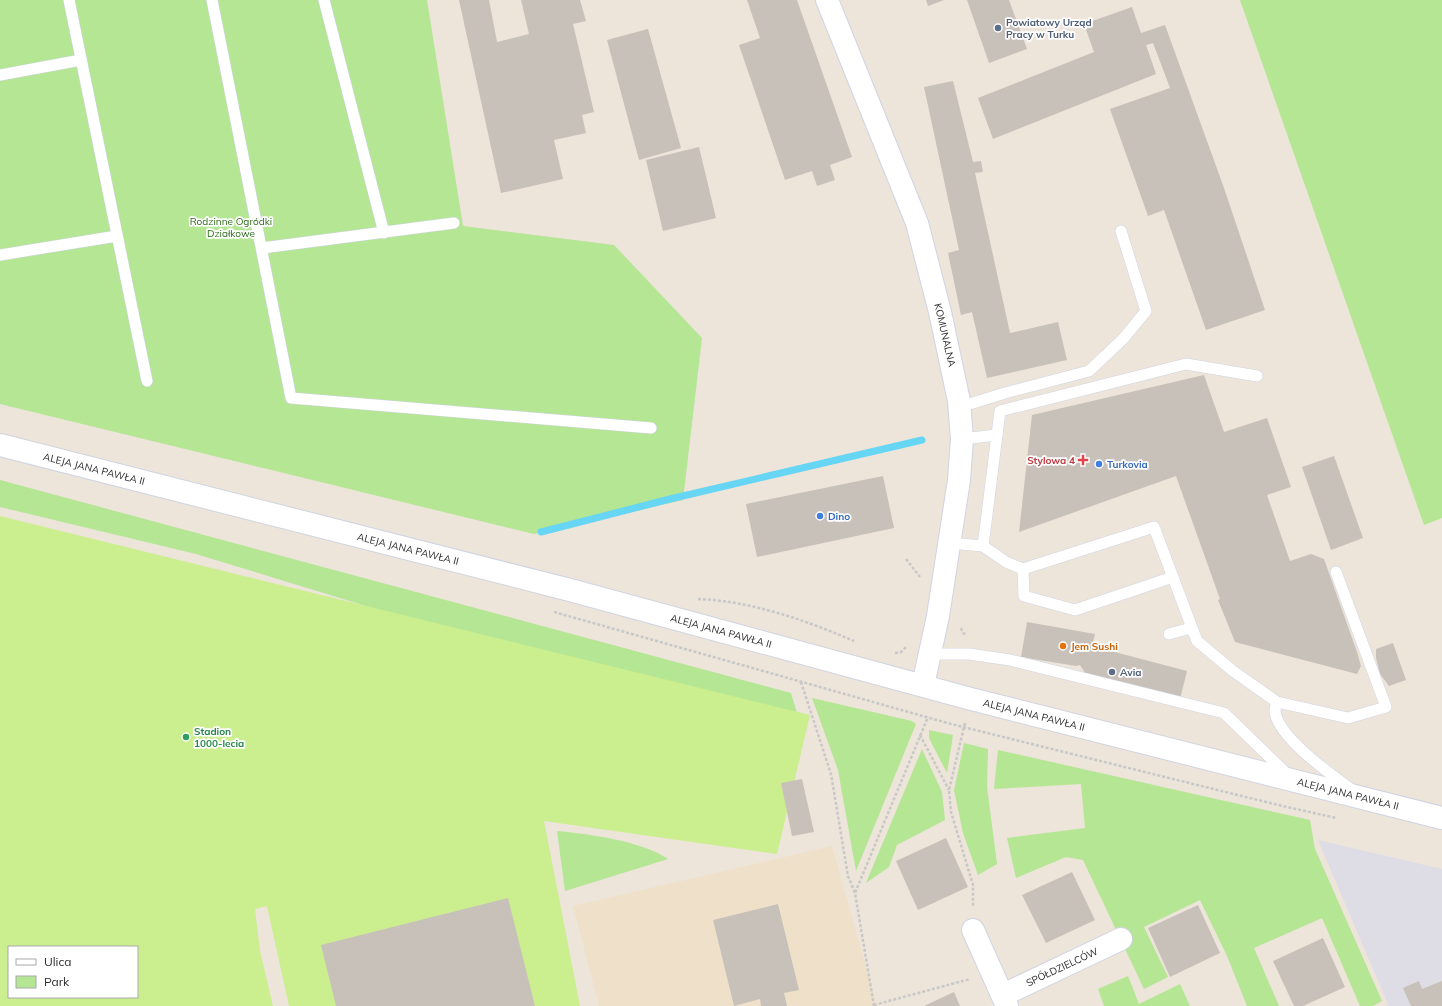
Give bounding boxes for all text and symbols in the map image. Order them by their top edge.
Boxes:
place label: Powiatowy Urząd Pracy w Turku [1006,16,1092,41]
marker: Powiatowy Urząd Pracy w Turku [993,23,1003,33]
park label: Rodzinne Ogródki Działkowe [190,215,272,240]
street label: KOMUNALNA [931,302,959,369]
street label: ALEJA JANA PAWŁA II [42,450,146,488]
place label: Stylowa 4 [1027,454,1075,467]
marker: Stylowa 4 [1078,455,1088,465]
place label: Turkovia [1107,458,1148,471]
marker: Turkovia [1094,459,1104,469]
place label: Dino [828,510,850,523]
marker: Dino [815,511,825,521]
street label: ALEJA JANA PAWŁA II [356,530,460,568]
street label: ALEJA JANA PAWŁA II [669,611,773,651]
place label: Jem Sushi [1071,640,1118,653]
marker: Jem Sushi [1058,641,1068,651]
place label: Avia [1120,666,1141,679]
marker: Avia [1107,667,1117,677]
street label: ALEJA JANA PAWŁA II [982,696,1086,734]
place label: Stadion 1000-lecia [194,725,244,750]
marker: Stadion 1000-lecia [181,732,191,742]
street label: ALEJA JANA PAWŁA II [1296,775,1400,813]
street label: SPÓŁDZIELCÓW [1024,945,1100,989]
legend [8,946,138,998]
text: Ulica [44,954,72,969]
text: Park [44,974,70,989]

